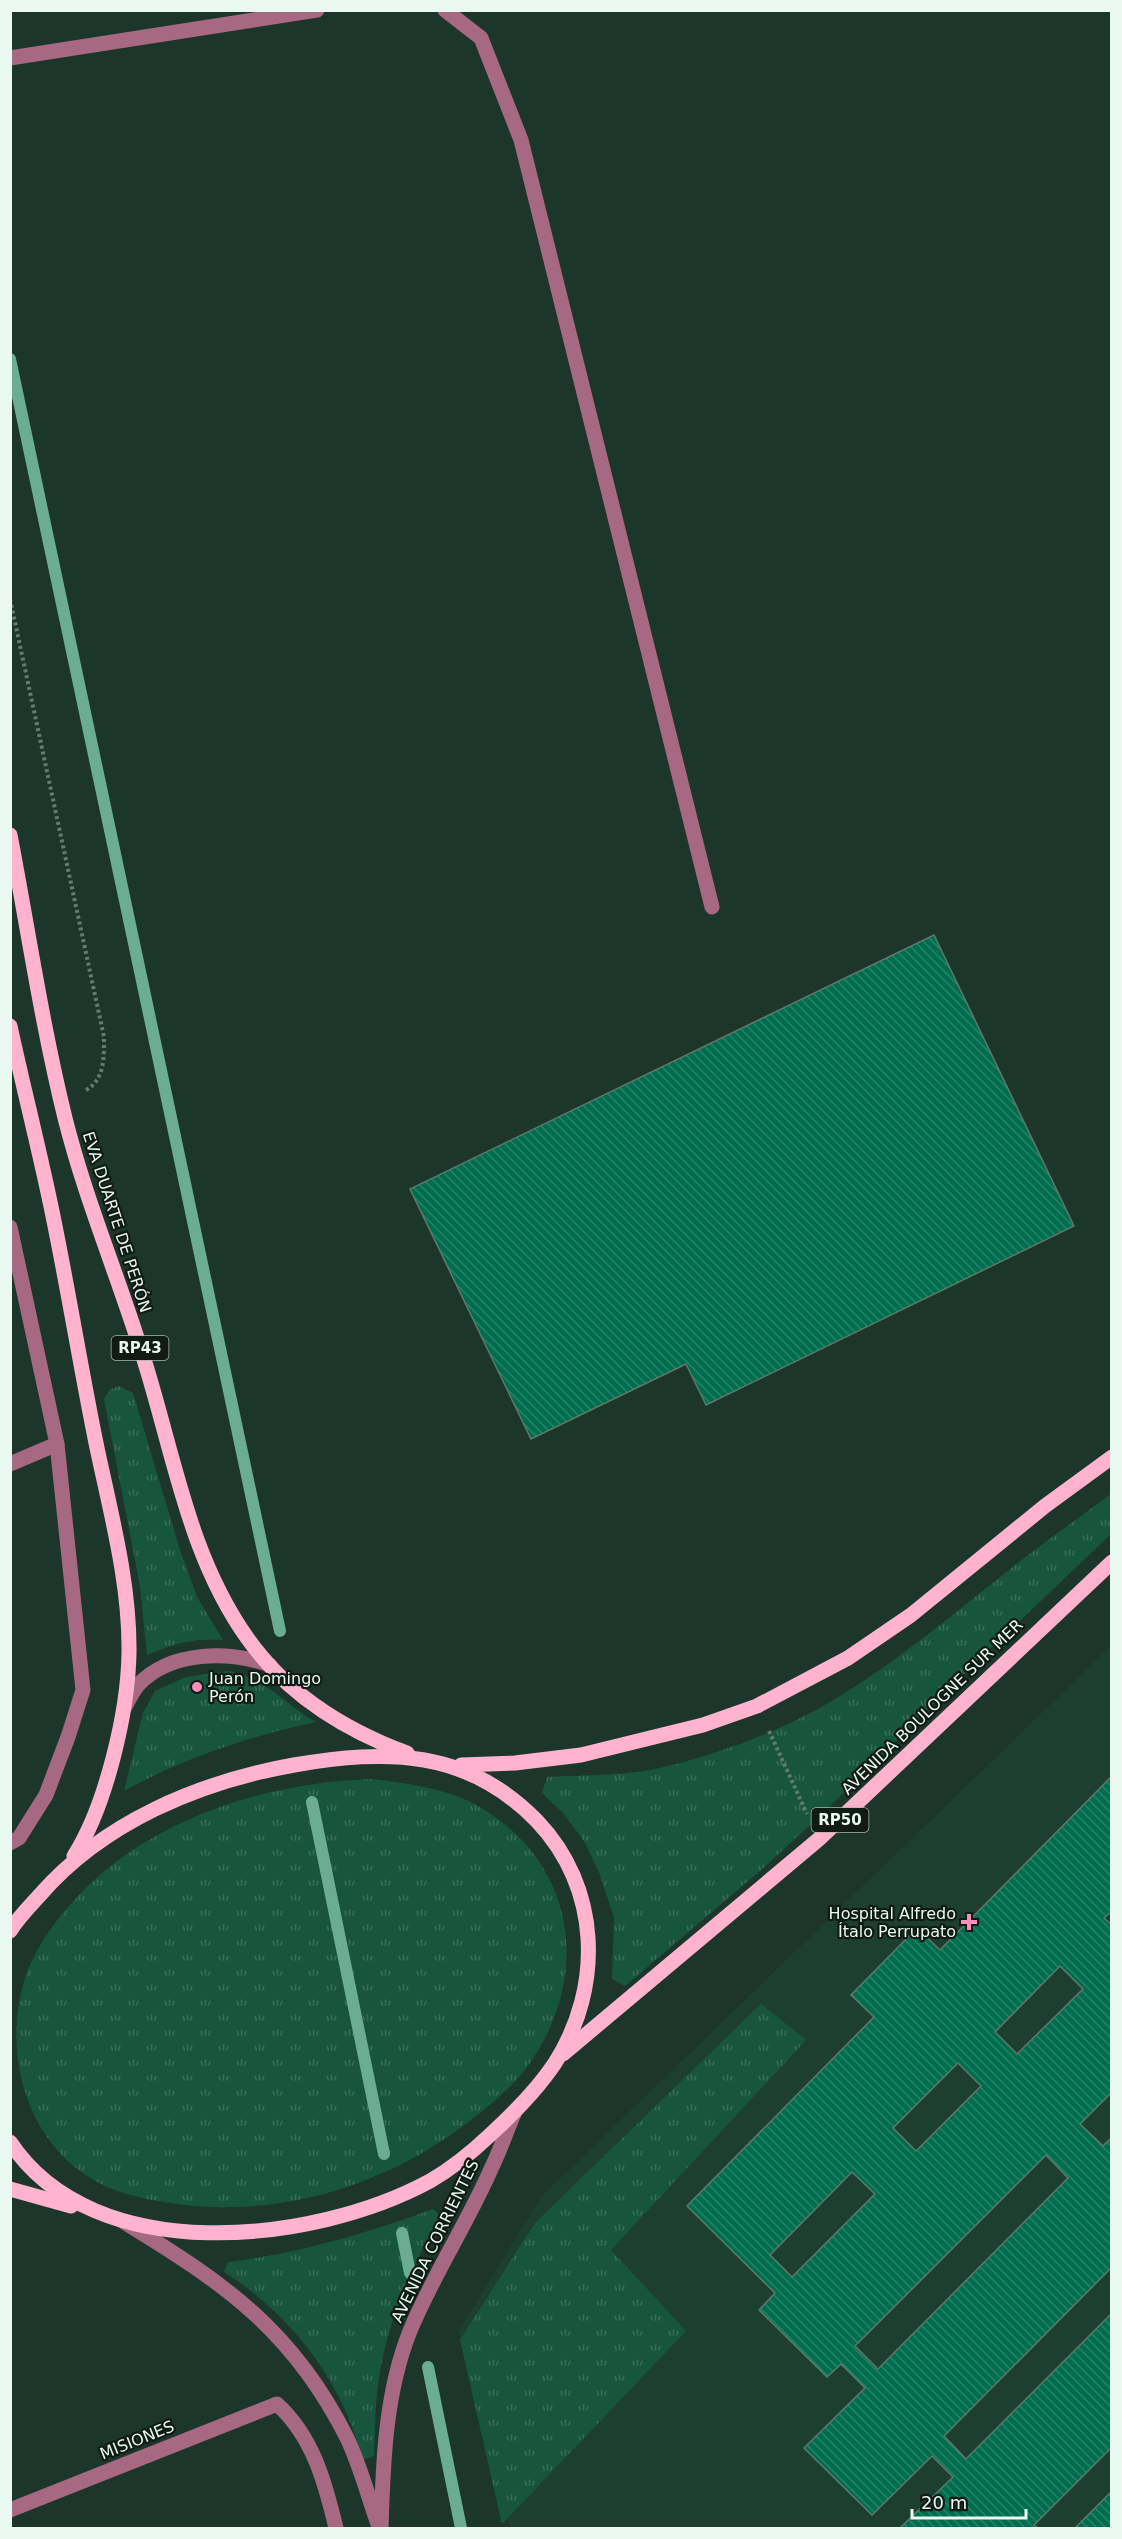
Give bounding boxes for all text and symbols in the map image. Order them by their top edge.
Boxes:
street label: EVA DUARTE DE PERÓN [79,1129,155,1315]
road number: RP43 [112,1336,168,1360]
street label: AVENIDA BOULOGNE SUR MER [838,1615,1026,1799]
place label: Juan Domingo Perón [208,1669,321,1706]
marker: Juan Domingo Perón [190,1680,204,1694]
road number: RP50 [812,1808,868,1832]
place label: Hospital Alfredo Ítalo Perrupato [829,1904,956,1941]
marker: Hospital Alfredo Ítalo Perrupato [960,1913,978,1931]
street label: AVENIDA CORRIENTES [387,2157,483,2325]
street label: MISIONES [97,2417,177,2463]
scale bar [912,2482,1026,2520]
text: 20 m [921,2492,967,2513]

